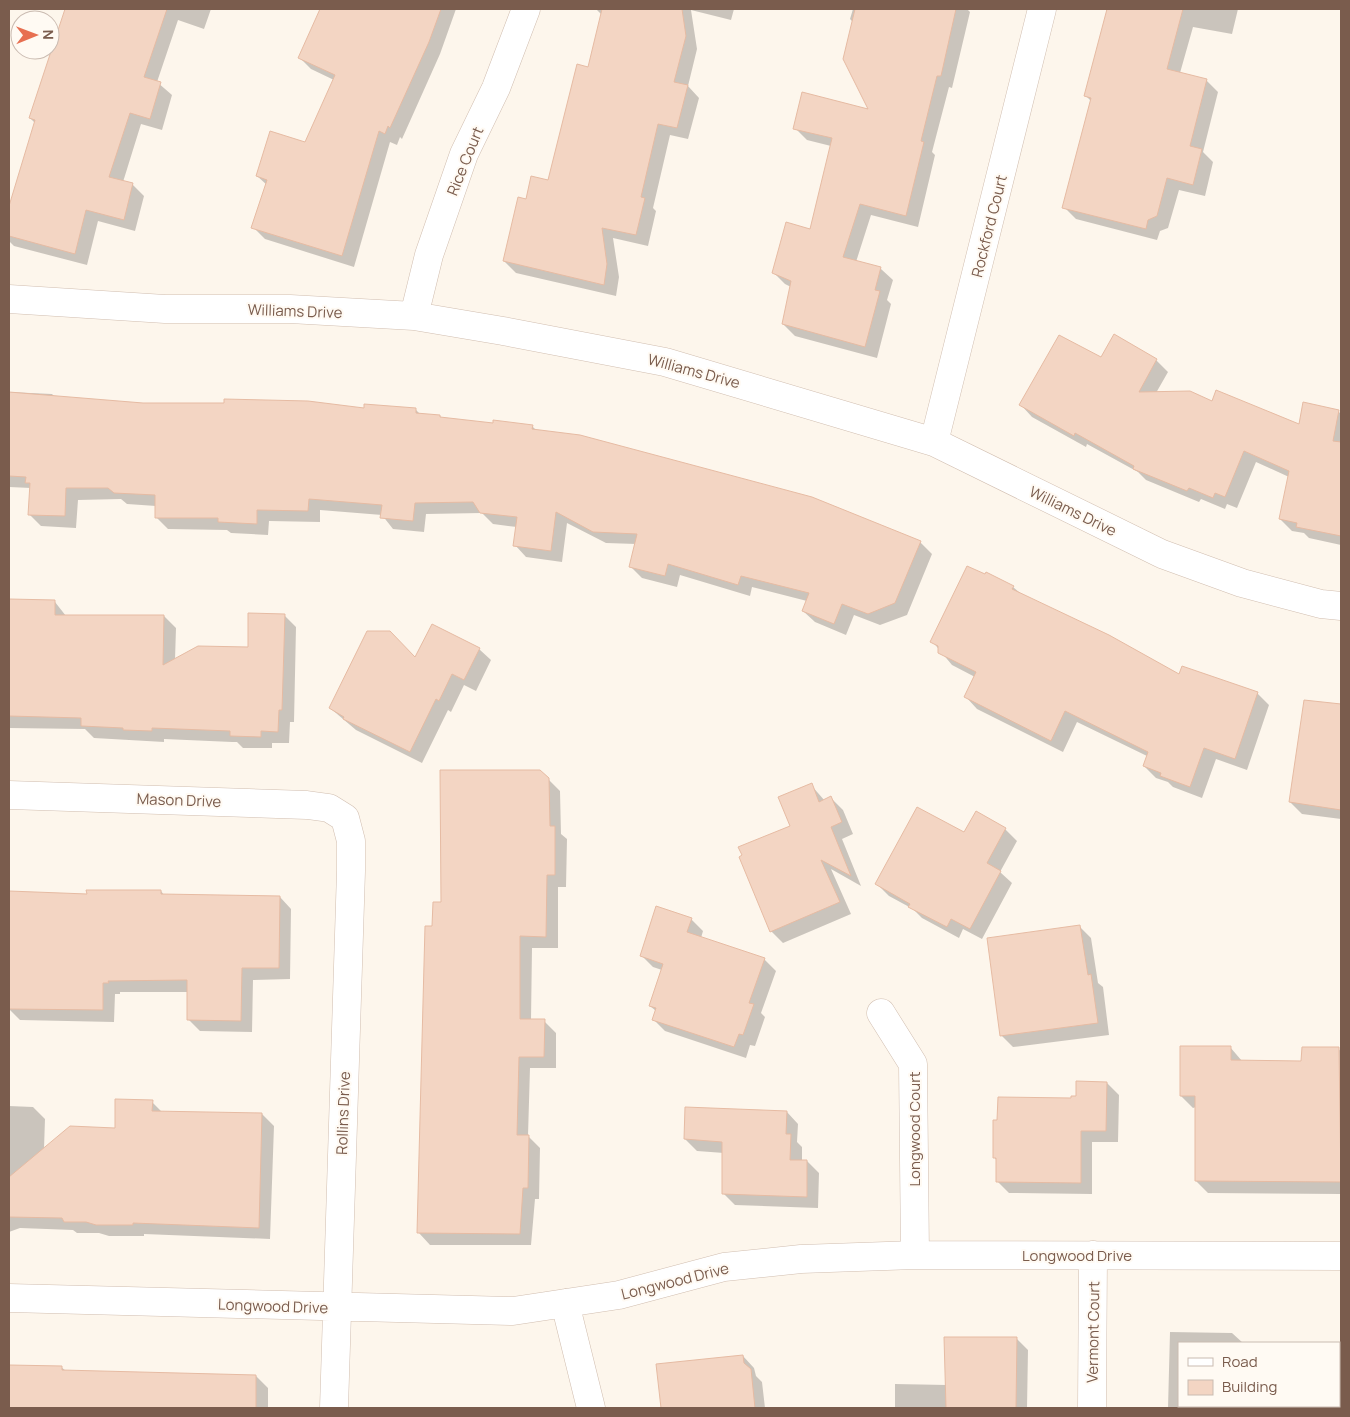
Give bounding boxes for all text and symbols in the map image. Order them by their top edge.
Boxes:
north arrow [10,10,60,60]
text: N [39,30,58,40]
street label: Rice Court [442,123,488,199]
street label: Rockford Court [966,172,1012,280]
street label: Williams Drive [247,299,343,323]
street label: Williams Drive [646,349,743,393]
street label: Williams Drive [1026,481,1120,541]
street label: Mason Drive [136,788,222,812]
street label: Rollins Drive [331,1071,355,1155]
street label: Longwood Court [904,1071,925,1187]
street label: Longwood Drive [1022,1245,1132,1266]
street label: Longwood Drive [619,1257,731,1305]
street label: Vermont Court [1082,1281,1104,1383]
street label: Longwood Drive [218,1294,329,1318]
legend [1178,1342,1340,1407]
text: Road [1222,1351,1258,1372]
text: Building [1222,1376,1277,1397]

